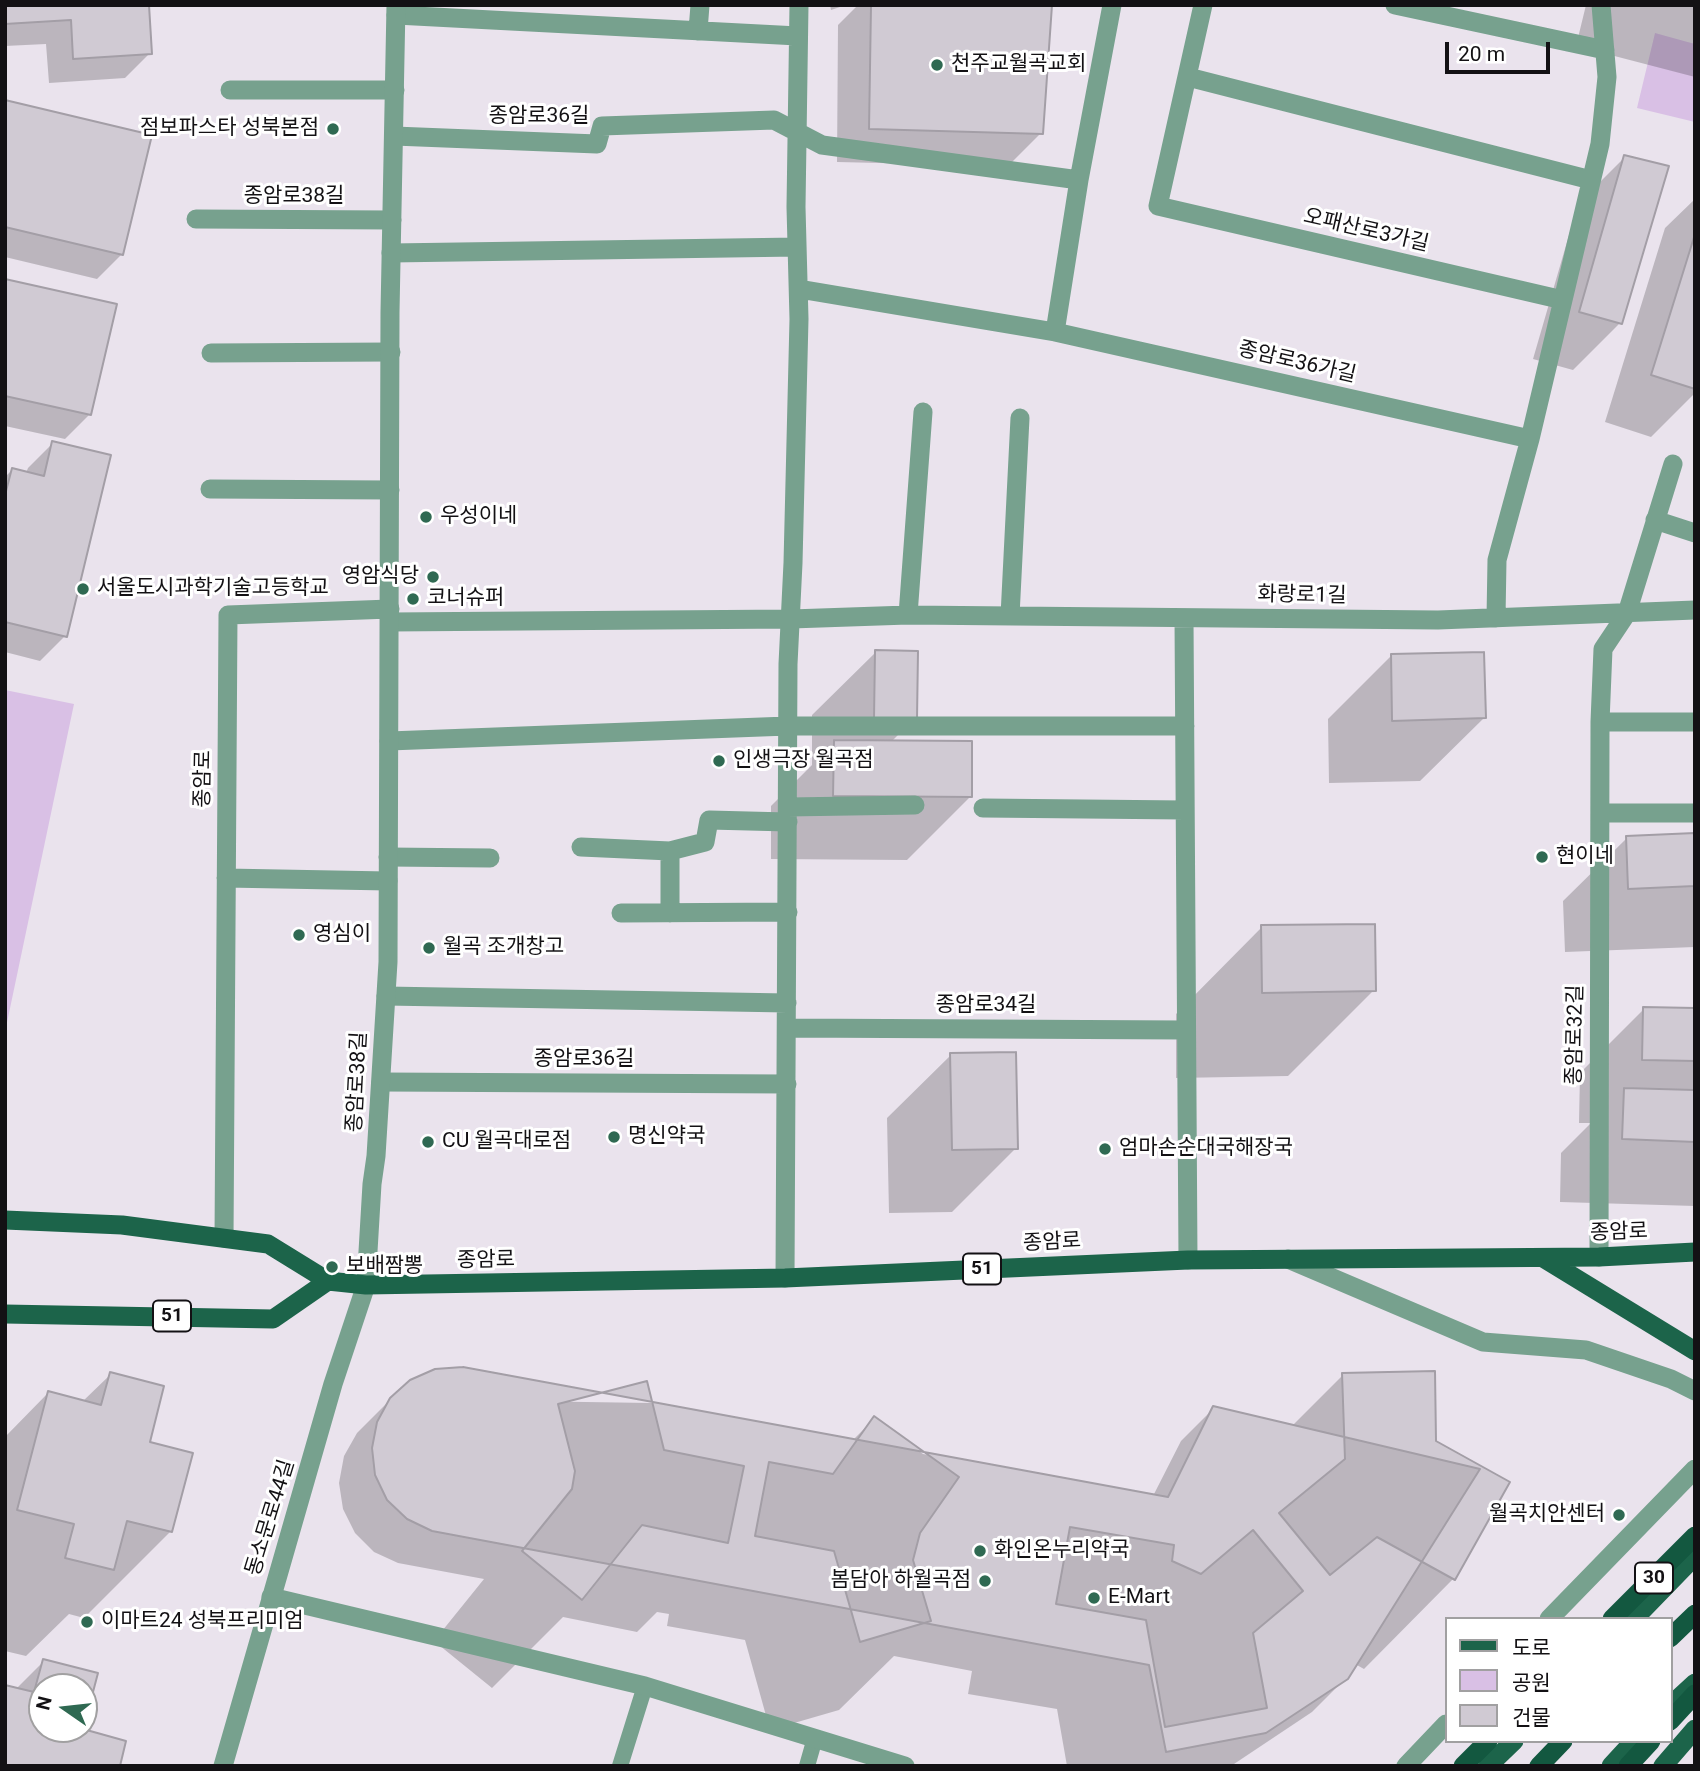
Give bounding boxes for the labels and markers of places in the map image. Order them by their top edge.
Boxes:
place label: 천주교월곡교회 [951,52,1086,78]
marker: 천주교월곡교회 [929,57,945,73]
place label: 점보파스타 성북본점 [140,116,319,142]
marker: 점보파스타 성북본점 [325,121,341,137]
place label: 우성이네 [440,504,517,530]
marker: 우성이네 [418,509,434,525]
place label: 영암식당 [342,564,419,590]
marker: 영암식당 [425,569,441,585]
place label: 서울도시과학기술고등학교 [97,576,329,602]
marker: 서울도시과학기술고등학교 [75,581,91,597]
place label: 코너슈퍼 [427,586,504,612]
marker: 코너슈퍼 [405,591,421,607]
place label: 인생극장 월곡점 [733,748,873,774]
marker: 인생극장 월곡점 [711,753,727,769]
place label: 현이네 [1556,844,1614,870]
marker: 현이네 [1534,849,1550,865]
place label: 영심이 [313,922,371,948]
marker: 영심이 [291,927,307,943]
place label: 월곡 조개창고 [443,935,564,961]
marker: 월곡 조개창고 [421,940,437,956]
place label: 명신약국 [628,1124,705,1150]
place label: CU 월곡대로점 [442,1129,571,1155]
marker: 명신약국 [606,1129,622,1145]
marker: CU 월곡대로점 [420,1134,436,1150]
place label: 엄마손순대국해장국 [1119,1136,1293,1162]
marker: 엄마손순대국해장국 [1097,1141,1113,1157]
place label: 보배짬뽕 [346,1254,423,1280]
marker: 보배짬뽕 [324,1259,340,1275]
place label: 월곡치안센터 [1489,1502,1605,1528]
marker: 월곡치안센터 [1611,1507,1627,1523]
place label: 화인온누리약국 [994,1538,1129,1564]
marker: 화인온누리약국 [972,1543,988,1559]
place label: 봄담아 하월곡점 [831,1568,971,1594]
marker: 봄담아 하월곡점 [977,1573,993,1589]
place label: E-Mart [1108,1585,1170,1611]
marker: E-Mart [1086,1590,1102,1606]
place label: 이마트24 성북프리미엄 [101,1609,304,1635]
marker: 이마트24 성북프리미엄 [79,1614,95,1630]

